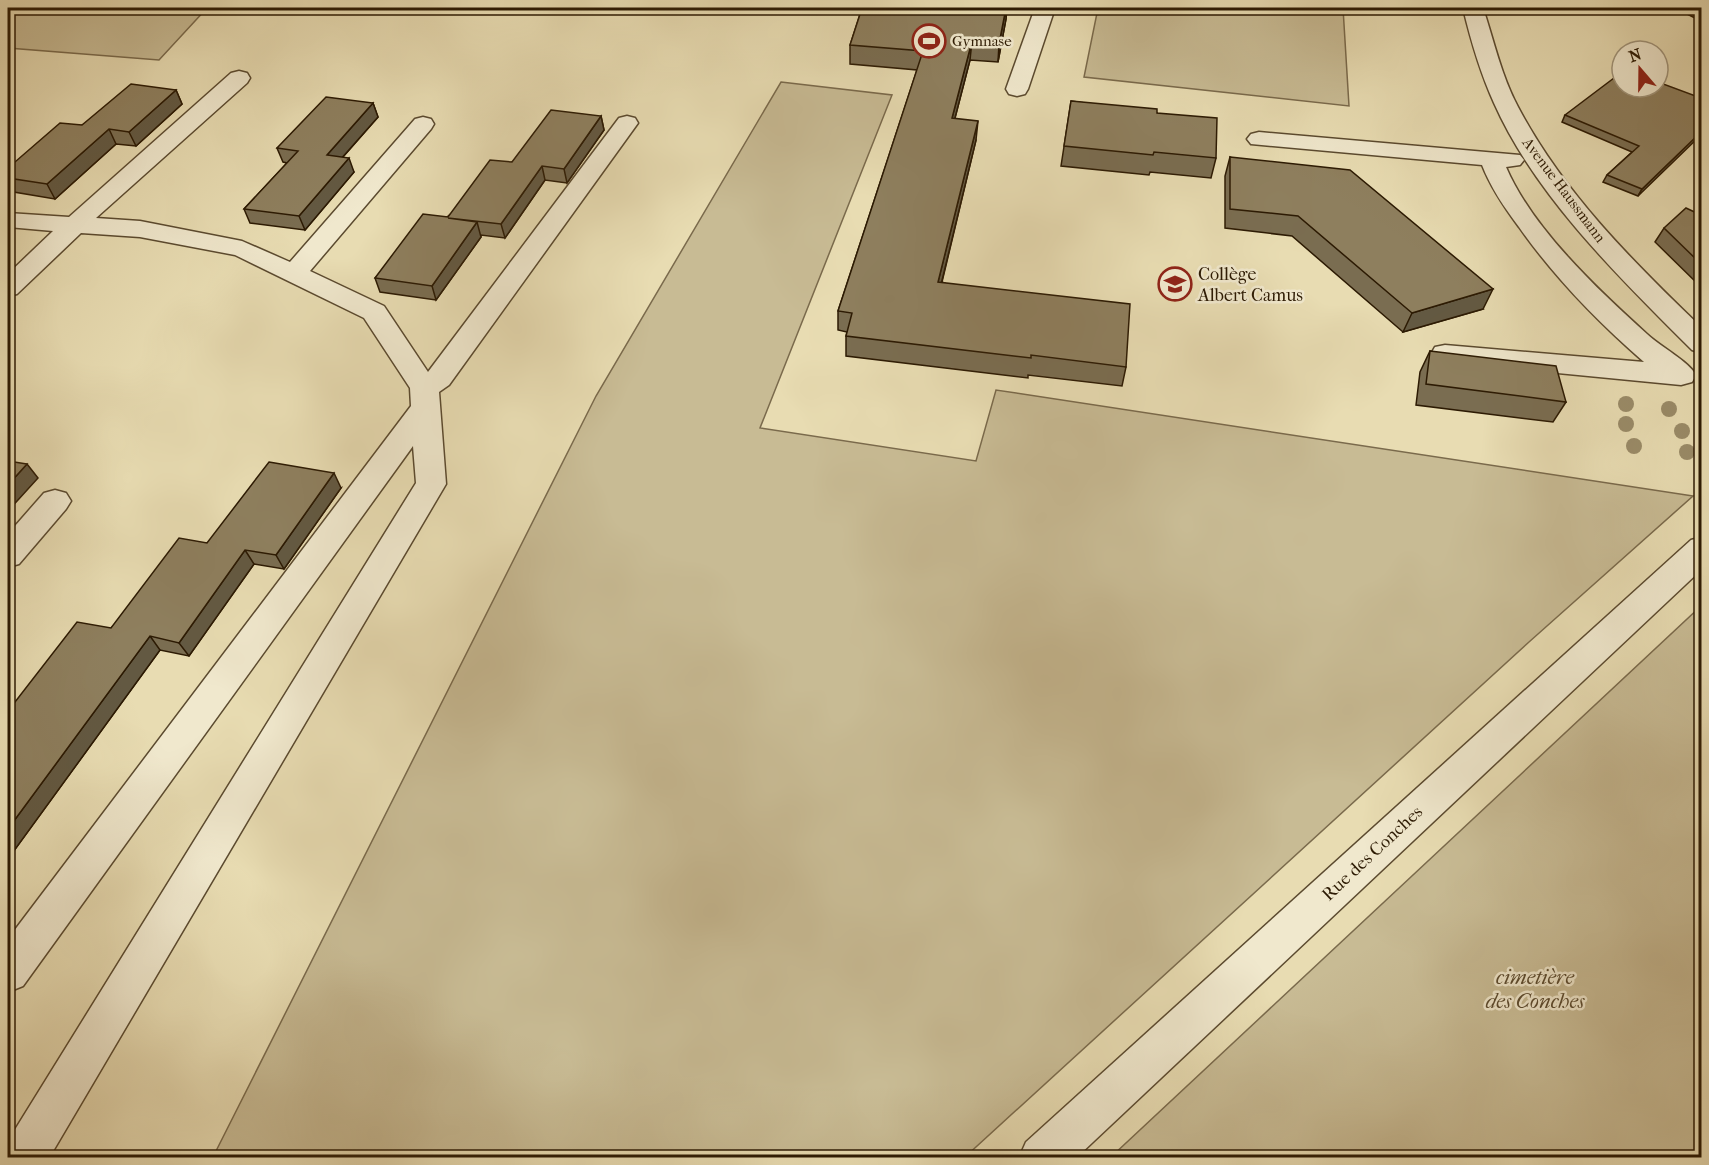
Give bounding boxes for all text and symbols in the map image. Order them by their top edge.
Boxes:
sports icon: Gymnase [911,23,947,59]
place label: Gymnase [952,32,1012,50]
north arrow [1610,39,1670,99]
text: N [1626,44,1645,66]
street label: Avenue Haussmann [1518,133,1610,246]
place label: Collège Albert Camus [1197,264,1303,306]
school or university icon: Collège Albert Camus [1157,266,1193,302]
street label: Rue des Conches [1318,801,1427,905]
park label: cimetière des Conches [1486,965,1585,1013]

